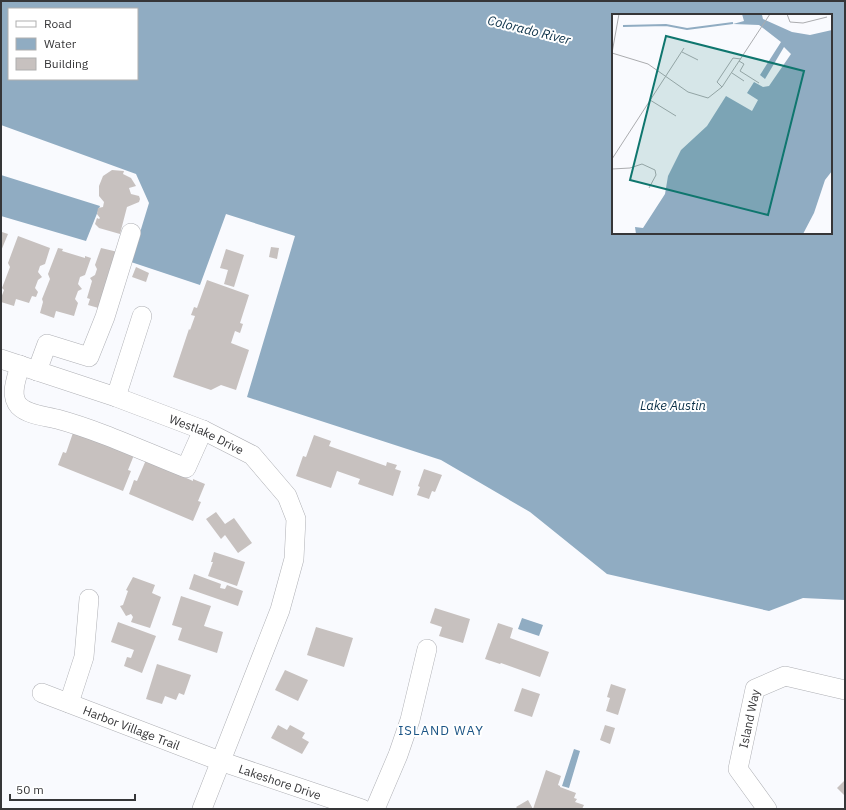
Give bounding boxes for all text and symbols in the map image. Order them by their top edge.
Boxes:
legend [8,8,138,80]
water label: Colorado River [486,12,573,49]
inset map [612,14,832,234]
text: Road [44,16,72,31]
text: Water [44,36,77,51]
text: Building [44,56,89,71]
water label: Lake Austin [640,397,706,414]
street label: Westlake Drive [167,410,247,457]
street label: Island Way [735,688,762,749]
street label: Harbor Village Trail [81,702,182,753]
district label: ISLAND WAY [398,722,484,739]
street label: Lakeshore Drive [237,760,324,802]
scale bar [10,776,135,802]
text: 50 m [16,782,44,797]

